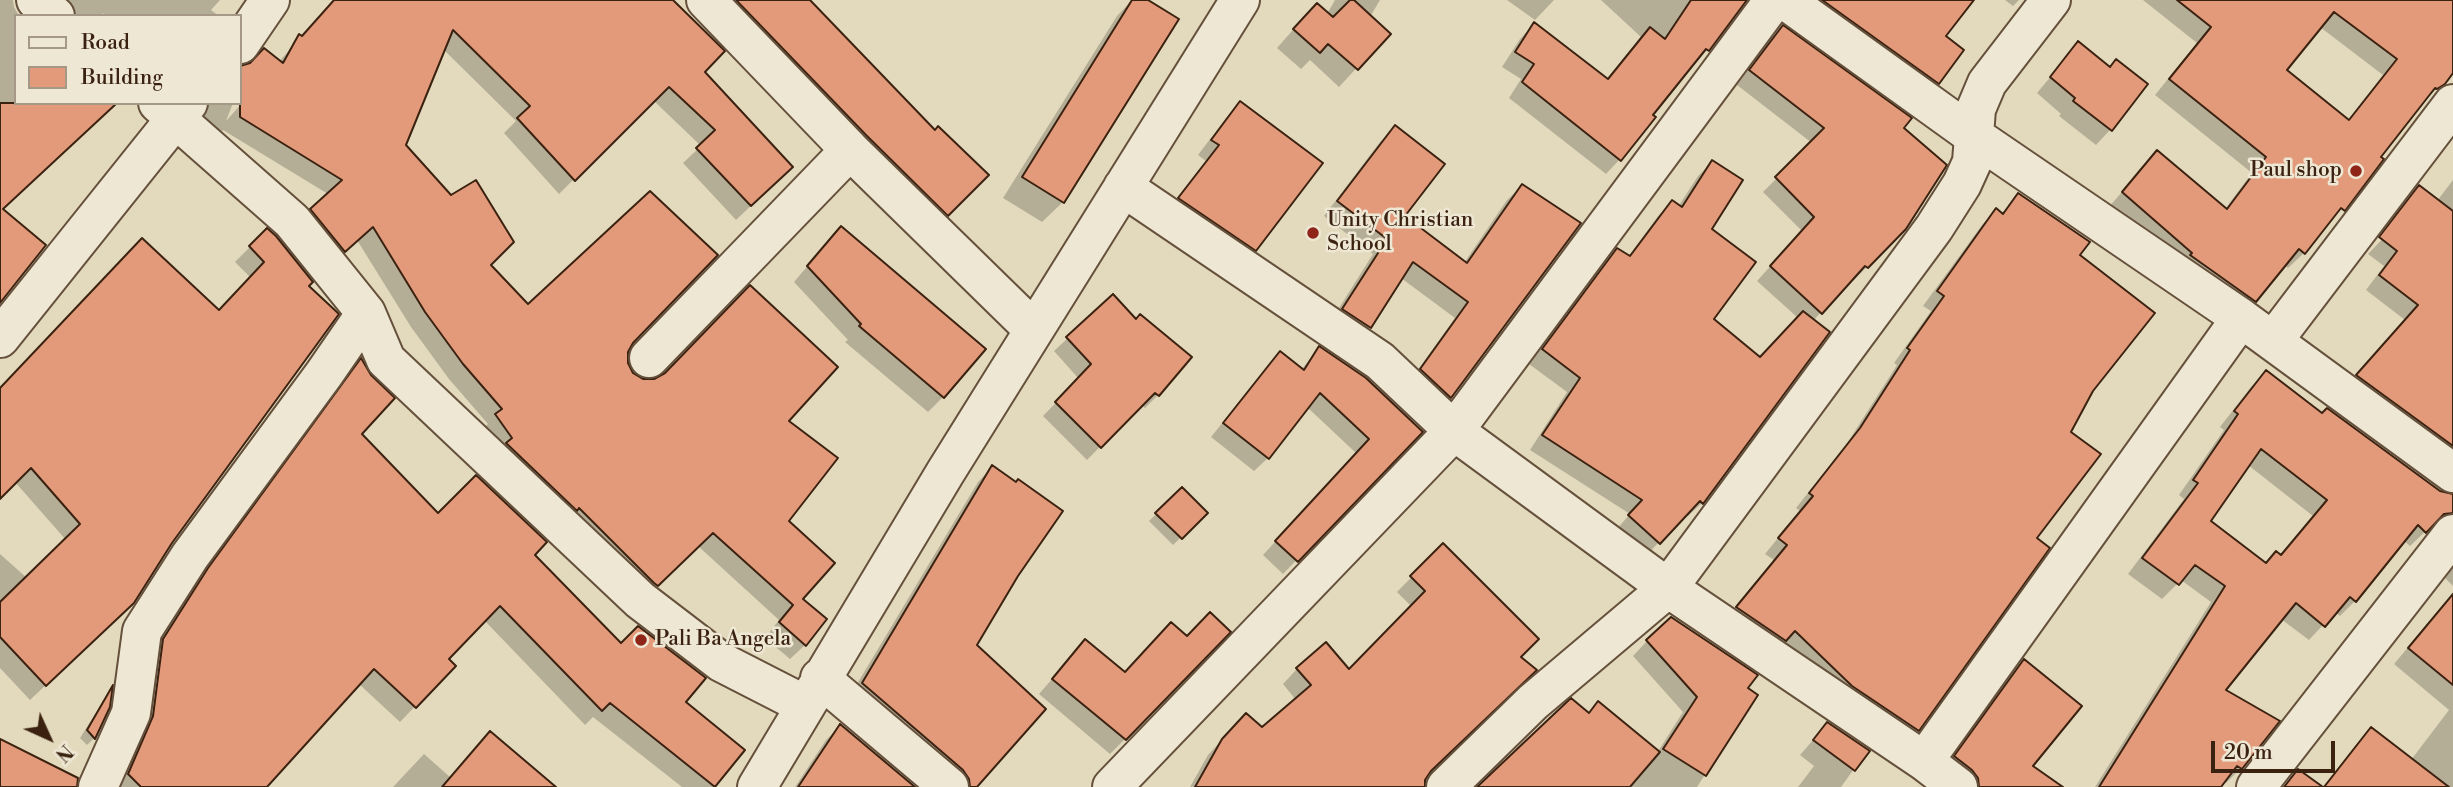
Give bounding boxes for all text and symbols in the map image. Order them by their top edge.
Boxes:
legend [14,14,242,105]
text: Road [81,30,130,56]
text: Building [81,65,163,91]
place label: Paul shop [2250,158,2342,184]
marker: Paul shop [2348,163,2364,179]
place label: Unity Christian School [1327,208,1473,258]
marker: Unity Christian School [1305,225,1321,241]
place label: Pali Ba Angela [655,627,791,653]
marker: Pali Ba Angela [633,632,649,648]
north arrow [14,703,84,773]
scale bar [2215,728,2339,772]
text: N [50,739,78,767]
text: 20 m [2224,740,2273,766]

